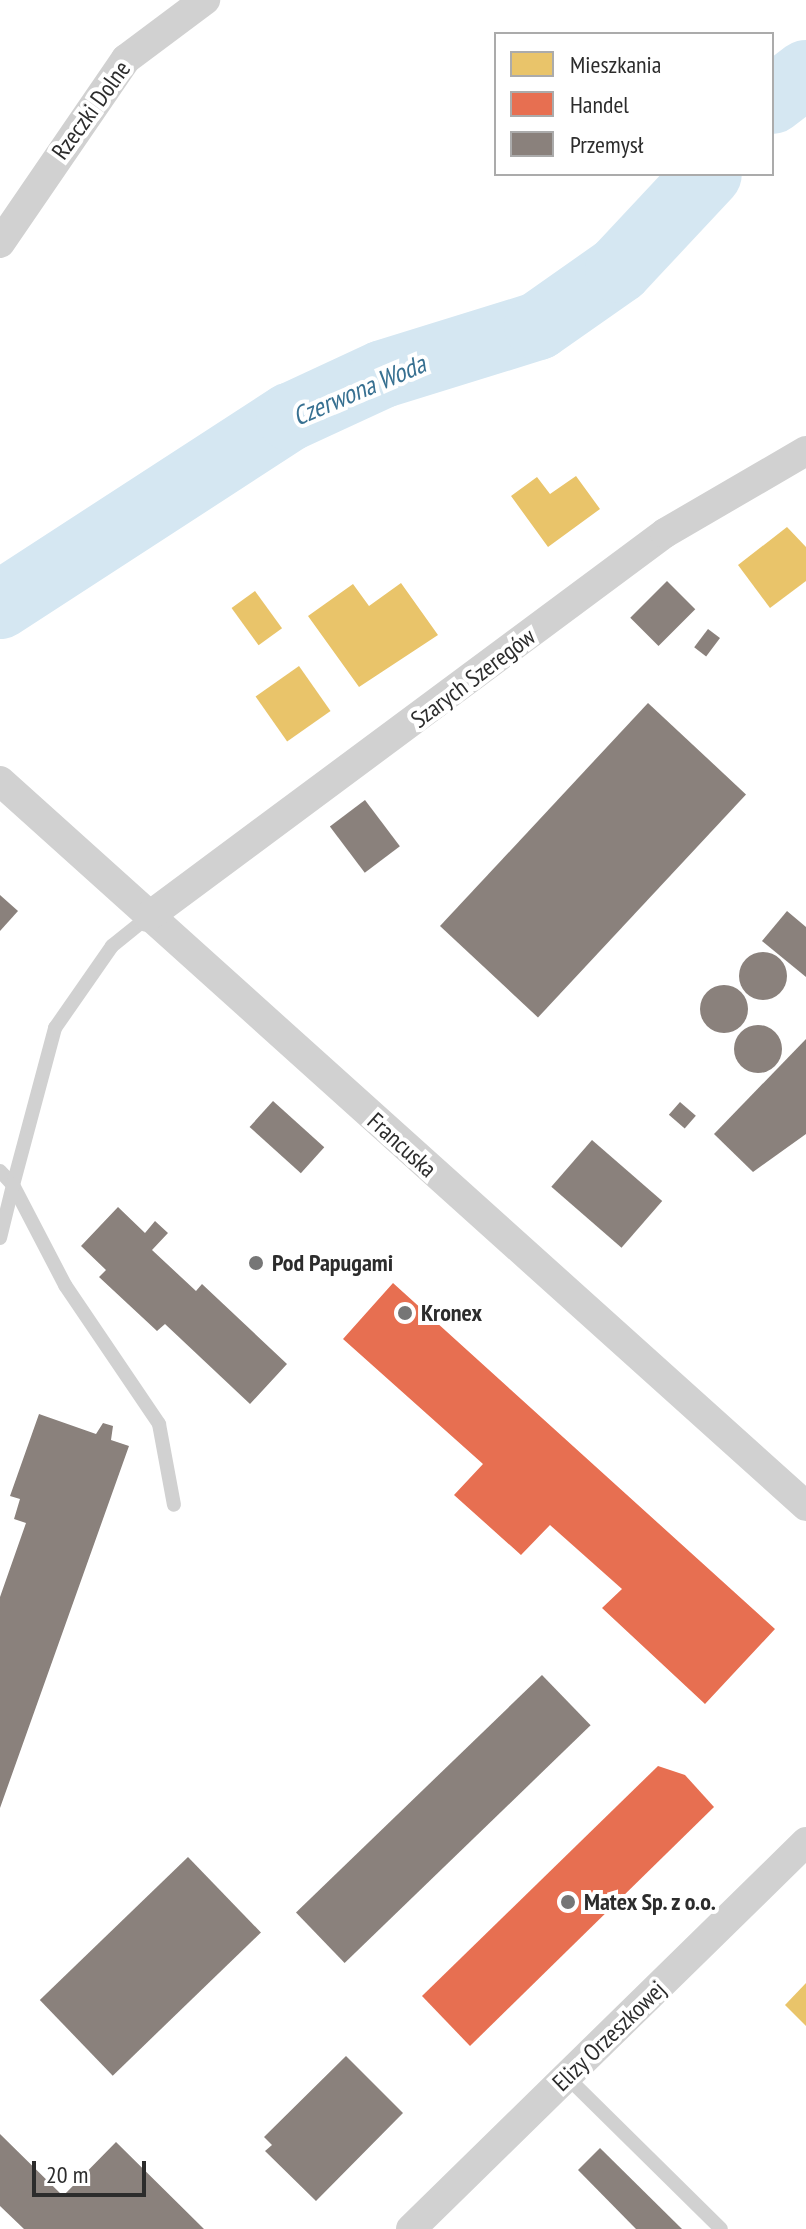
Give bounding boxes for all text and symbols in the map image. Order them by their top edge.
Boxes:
legend [494,32,774,176]
text: Mieszkania [570,49,661,80]
street label: Rzeczki Dolne [46,55,136,165]
text: Handel [570,89,629,120]
text: Przemysł [570,129,643,160]
water label: Czerwona Woda [288,348,430,432]
street label: Szarych Szeregów [405,622,541,734]
street label: Francuska [362,1107,442,1183]
place label: Pod Papugami [272,1249,393,1277]
marker: Pod Papugami [247,1254,265,1272]
place label: Kronex [421,1299,482,1327]
marker: Kronex [396,1304,414,1322]
place label: Matex Sp. z o.o. [584,1888,718,1916]
marker: Matex Sp. z o.o. [559,1893,577,1911]
street label: Elizy Orzeszkowej [546,1975,672,2097]
scale bar [36,2145,150,2195]
text: 20 m [46,2159,88,2190]

